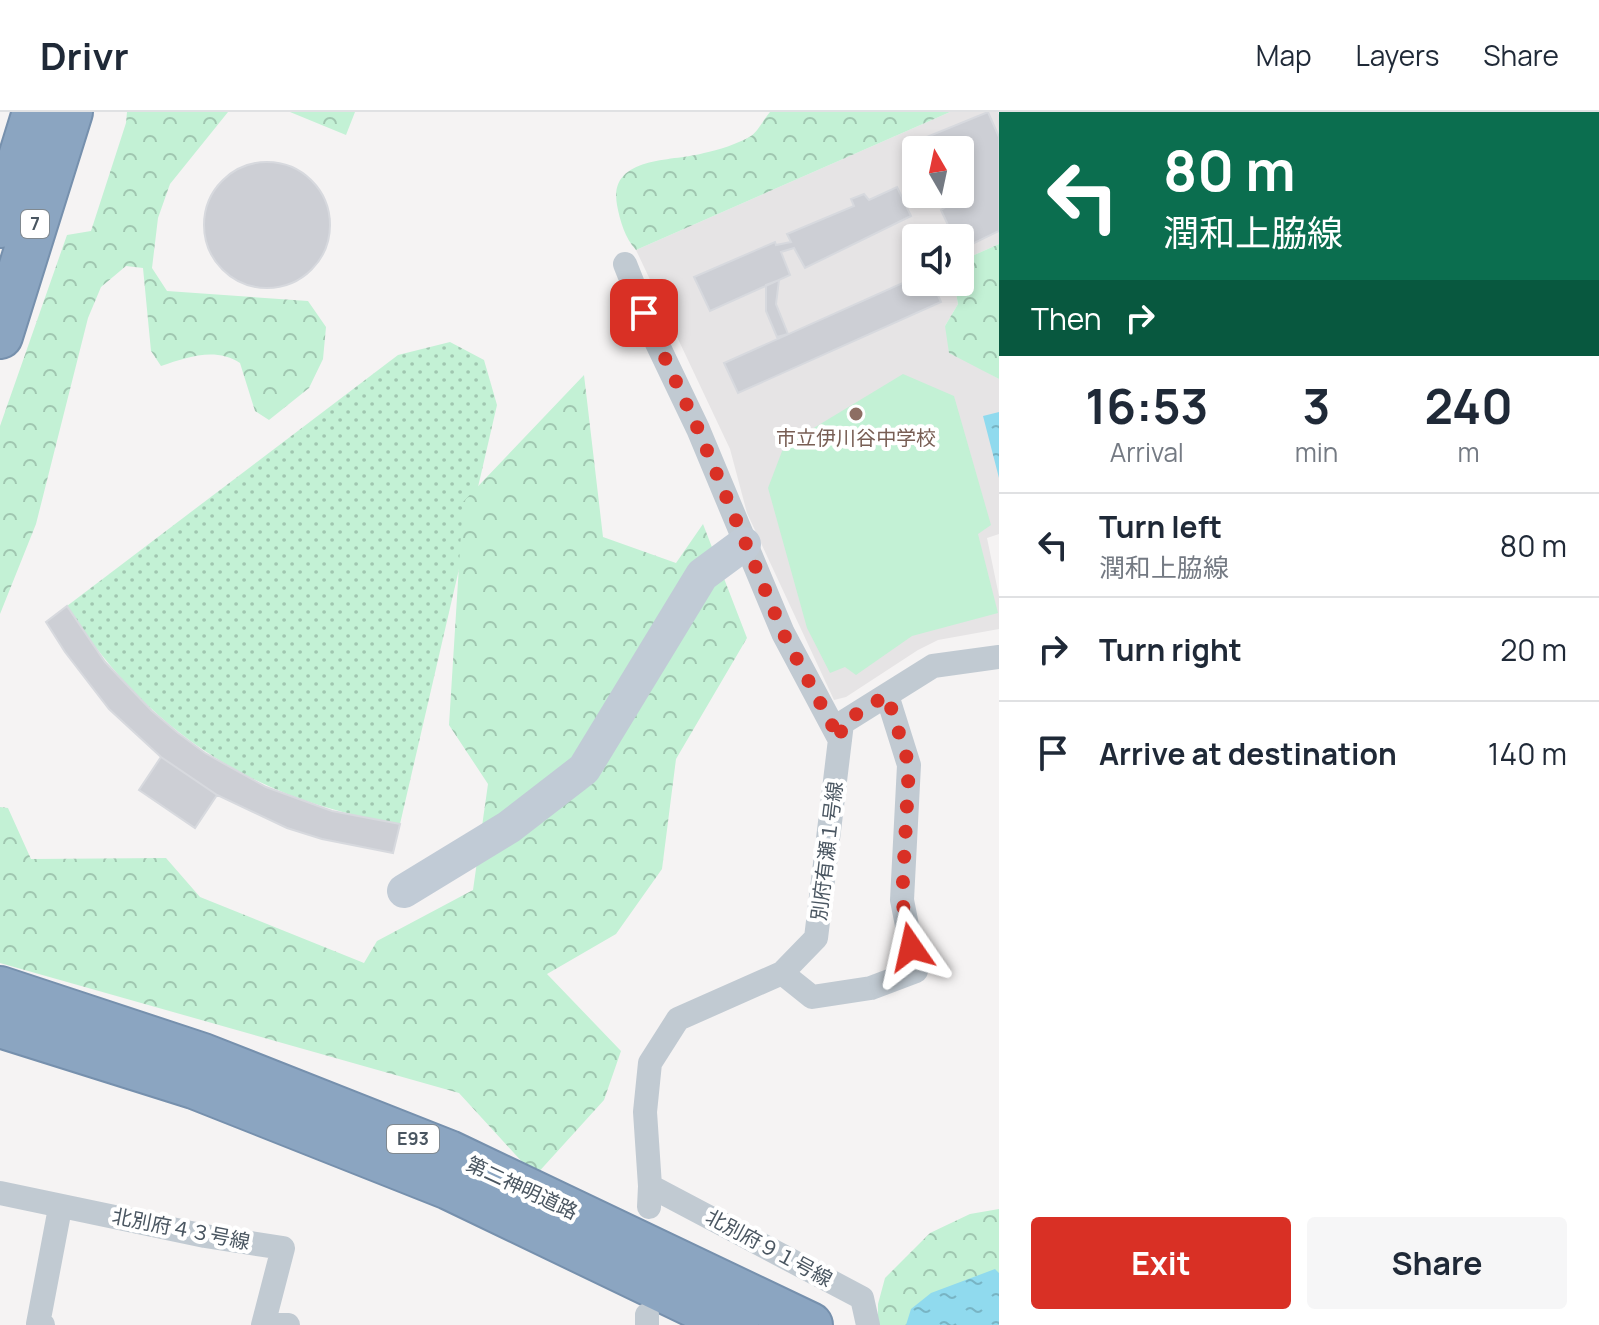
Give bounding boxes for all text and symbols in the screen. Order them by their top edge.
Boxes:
text: Drivr [40,29,129,81]
text: Map [1256,36,1312,74]
text: Layers [1356,36,1439,74]
text: Share [1483,36,1559,74]
text: 80 m [1163,131,1296,208]
north arrow [902,136,974,208]
map controls [902,136,974,296]
icon: left [1031,144,1135,248]
text: 潤和上脇線 [1163,208,1343,257]
road number: 7 [21,210,49,238]
button: sound [902,224,974,296]
pin [610,279,678,347]
icon: arrive [622,291,666,335]
icon: right [1118,296,1162,340]
text: Then [1031,298,1102,339]
text: 16:53 [1085,373,1209,438]
text: 3 [1302,373,1330,438]
text: 240 [1424,373,1513,438]
marker: 市立伊川谷中学校 [847,405,865,423]
place label: 市立伊川谷中学校 [776,424,936,451]
text: Arrival [1110,434,1184,470]
text: min [1295,434,1338,470]
text: m [1458,434,1480,470]
text: Turn left [1099,506,1222,547]
icon: left [1031,523,1075,567]
text: 80 m [1500,525,1567,566]
text: 潤和上脇線 [1099,549,1229,585]
icon: right [1031,627,1075,671]
text: Turn right [1099,629,1242,670]
text: 20 m [1500,629,1567,670]
icon: arrive [1031,731,1075,775]
text: Arrive at destination [1099,733,1397,774]
text: 140 m [1488,733,1567,774]
street label: 別府有瀬１号線 [805,780,848,922]
position arrow [869,905,953,989]
road number: E93 [387,1125,439,1153]
street label: 第二神明道路 [462,1150,582,1225]
street label: 北別府４３号線 [110,1202,252,1255]
street label: 北別府９１号線 [701,1203,837,1292]
button: Exit [1031,1217,1291,1309]
button: Share [1307,1217,1567,1309]

